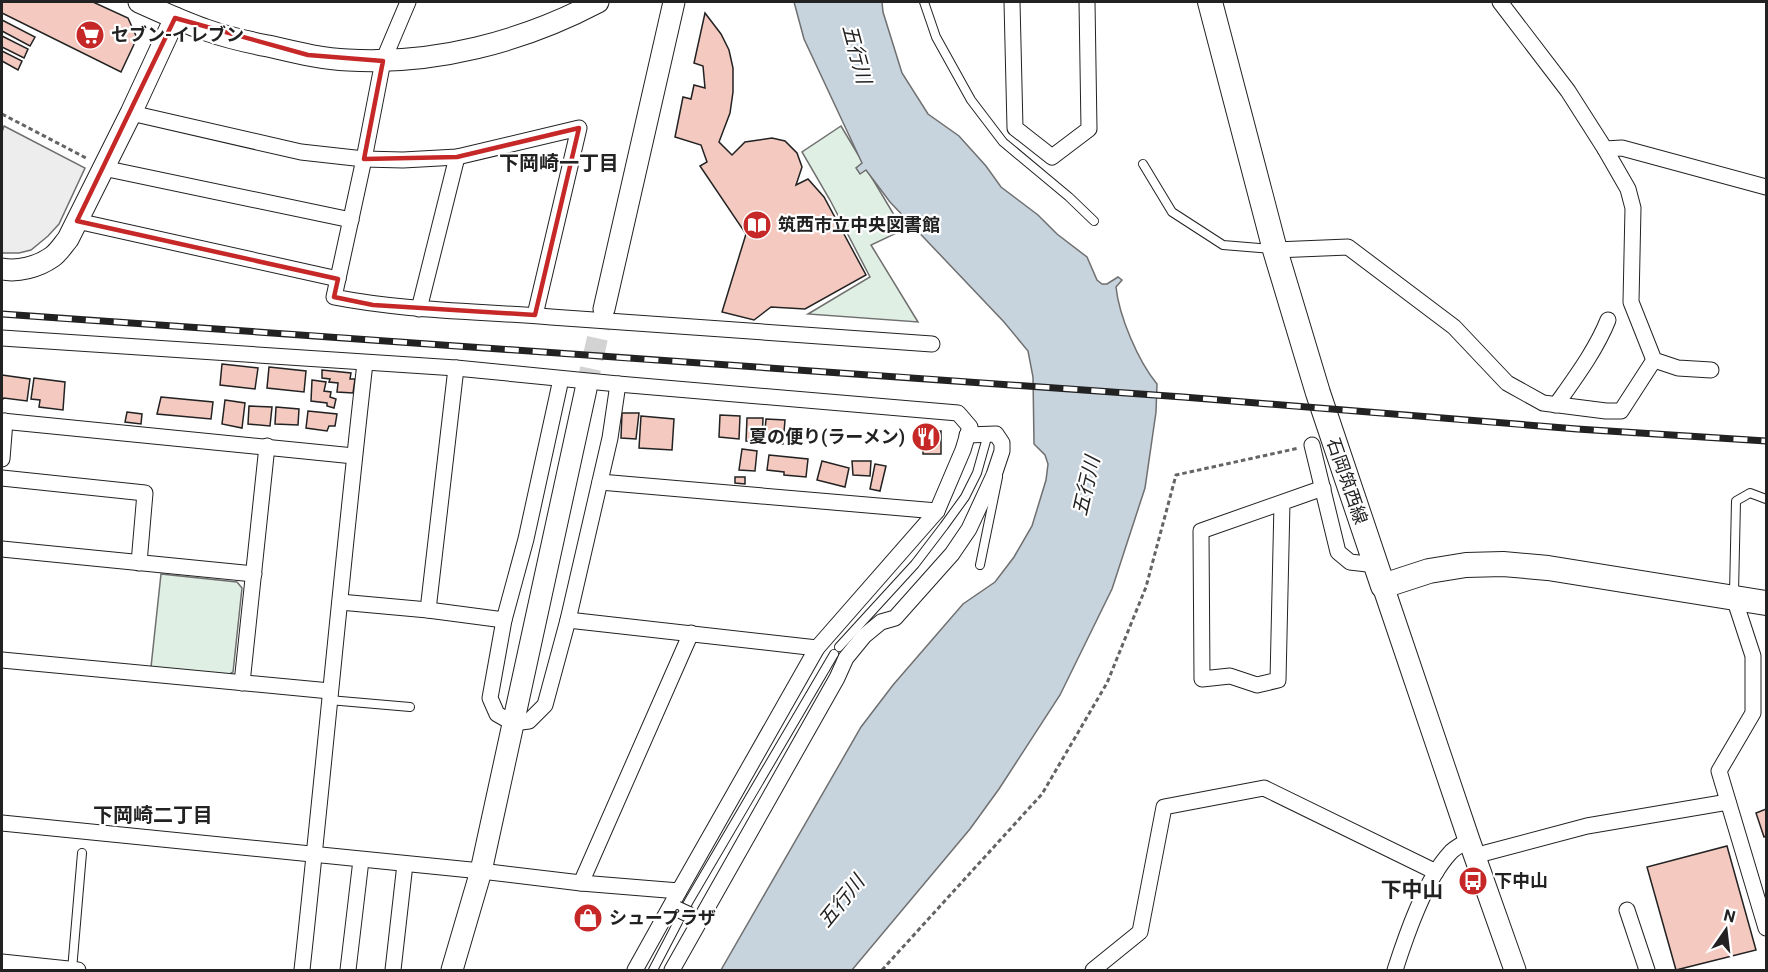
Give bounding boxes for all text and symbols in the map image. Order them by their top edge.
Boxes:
supermarket icon: セブン-イレブン [74,19,106,51]
water label: 五行川 [838,22,877,88]
place label: セブン-イレブン [111,24,244,45]
district label: 下岡崎一丁目 [499,151,619,175]
library icon: 筑西市立中央図書館 [741,209,773,241]
place label: 筑西市立中央図書館 [778,214,940,235]
restaurant icon: 夏の便り(ラーメン) [910,421,942,453]
place label: 夏の便り(ラーメン) [749,426,905,448]
street label: 石岡筑西線 [1323,435,1372,527]
water label: 五行川 [1068,452,1105,518]
district label: 下岡崎二丁目 [93,803,213,827]
bus stop icon: 下中山 [1457,865,1489,897]
water label: 五行川 [813,869,870,932]
place label: 下中山 [1494,870,1548,891]
district label: 下中山 [1381,878,1444,902]
north arrow [1696,900,1756,960]
shop icon: シュープラザ [572,902,604,934]
text: N [1722,905,1737,927]
place label: シュープラザ [609,907,716,928]

